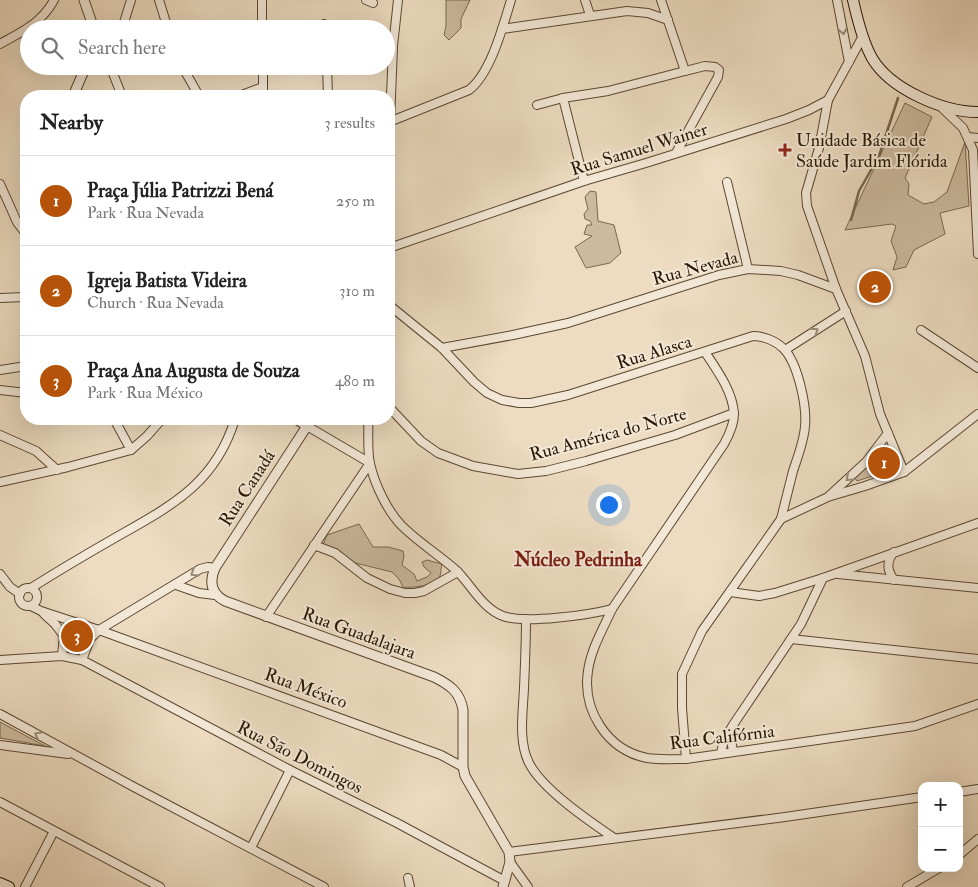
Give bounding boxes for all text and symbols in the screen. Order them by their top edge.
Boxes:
search box [20,20,395,75]
one-way arrow [837,27,848,35]
icon: search [38,34,66,62]
text: Search here [78,36,166,60]
text: Nearby [40,109,103,136]
text: 3 results [324,113,375,133]
street label: Rua Samuel Wainer [568,118,711,181]
place label: Unidade Básica de Saúde Jardim Flórida [796,129,948,173]
marker: Unidade Básica de Saúde Jardim Flórida [778,143,792,157]
text: Praça Júlia Patrizzi Bená [87,179,273,203]
text: 1 [53,191,59,211]
text: 250 m [336,191,375,211]
text: Park · Rua Nevada [87,203,204,223]
street label: Rua Nevada [650,246,741,291]
pin: 2 [859,268,891,306]
text: Igreja Batista Videira [87,269,247,293]
text: 2 [52,281,60,301]
text: 310 m [339,281,375,301]
text: Church · Rua Nevada [87,293,224,313]
one-way arrow [810,327,819,337]
street label: Rua Alasca [614,330,695,375]
text: Praça Ana Augusta de Souza [87,359,299,383]
text: 3 [53,371,59,391]
text: 480 m [335,371,375,391]
text: Park · Rua México [87,383,203,403]
street label: Rua América do Norte [527,402,690,467]
pin: 1 [868,444,900,482]
street label: Rua Canadá [214,445,281,531]
one-way arrow [846,472,855,481]
your location [596,492,622,518]
district label: Núcleo Pedrinha [513,548,643,572]
one-way arrow [191,567,200,576]
street label: Rua Guadalajara [299,602,419,665]
pin: 3 [61,617,93,655]
street label: Rua México [261,663,351,714]
street label: Rua São Domingos [233,716,367,799]
street label: Rua Califórnia [668,720,776,755]
one-way arrow [34,731,43,741]
map controls [918,782,963,872]
button: + [918,782,963,827]
button: − [918,827,963,872]

